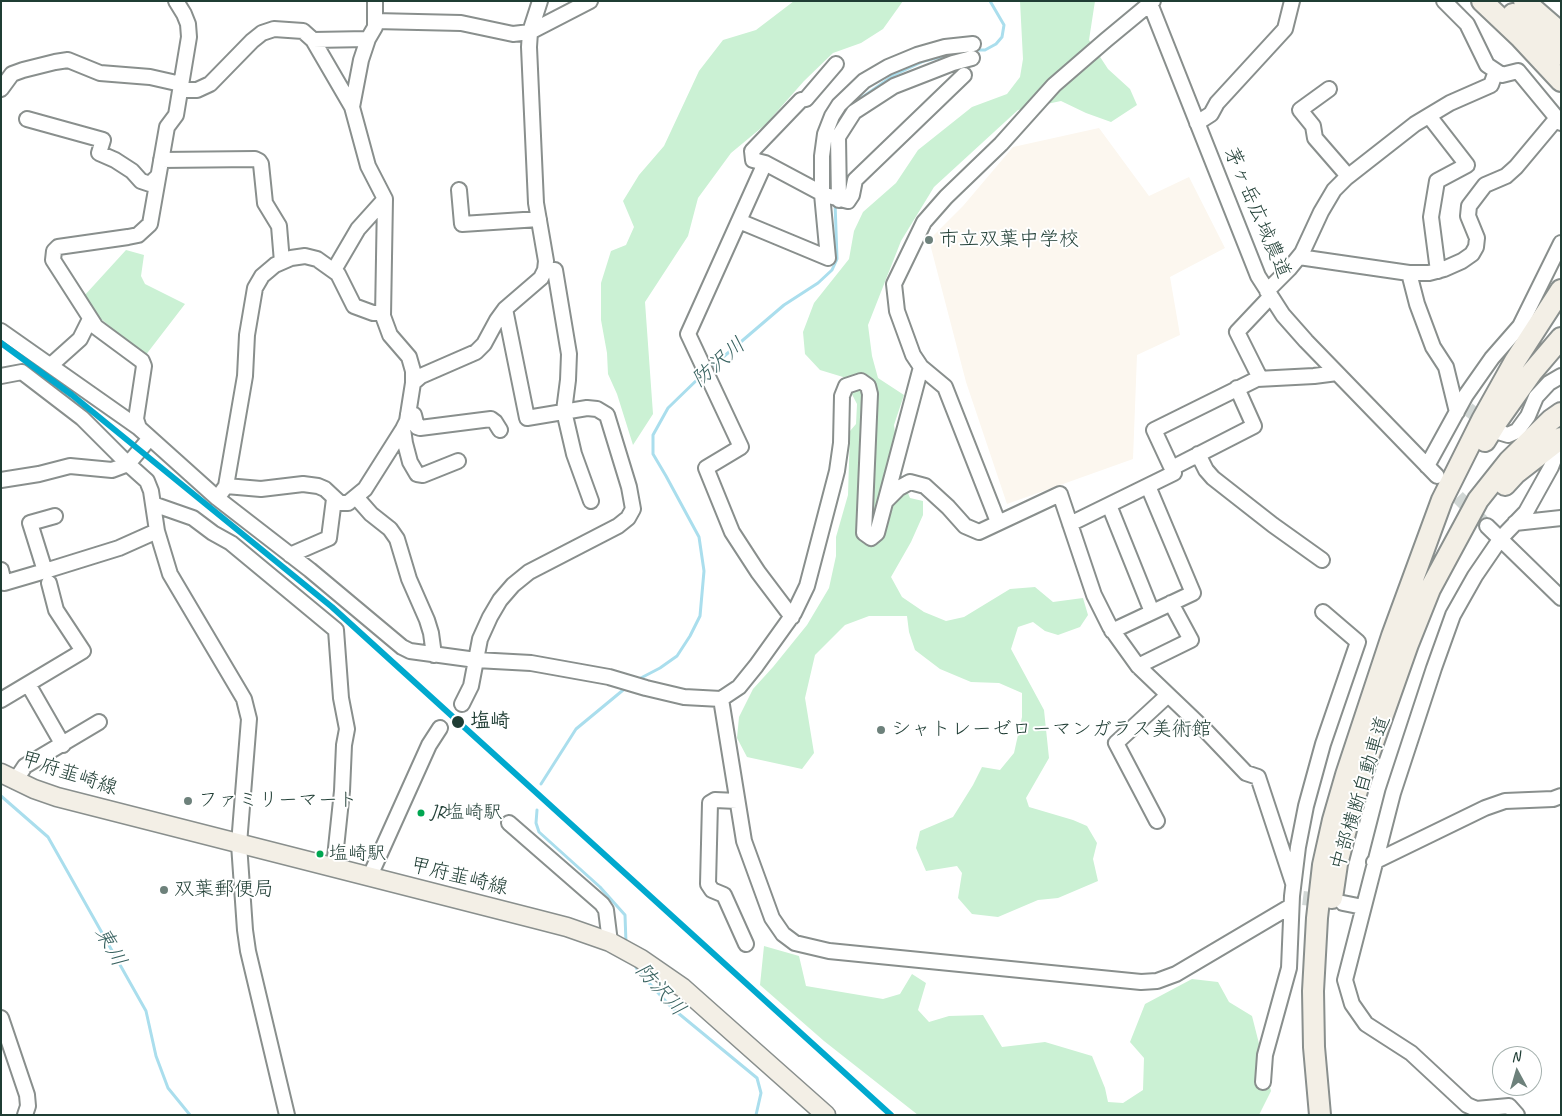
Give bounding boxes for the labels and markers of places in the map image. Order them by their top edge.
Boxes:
place label: 市立双葉中学校 [939,228,1079,252]
marker: 市立双葉中学校 [923,234,935,246]
place label: 塩崎 [470,710,510,734]
marker: 塩崎 [450,714,466,730]
place label: シャトレーゼローマンガラス美術館 [891,718,1212,742]
marker: シャトレーゼローマンガラス美術館 [875,724,887,736]
place label: ファミリーマート [198,789,358,813]
marker: ファミリーマート [182,795,194,807]
place label: JR塩崎駅 [430,802,502,824]
marker: JR塩崎駅 [416,808,426,818]
place label: 塩崎駅 [329,843,386,865]
marker: 塩崎駅 [315,849,325,859]
place label: 双葉郵便局 [174,878,274,902]
marker: 双葉郵便局 [158,884,170,896]

